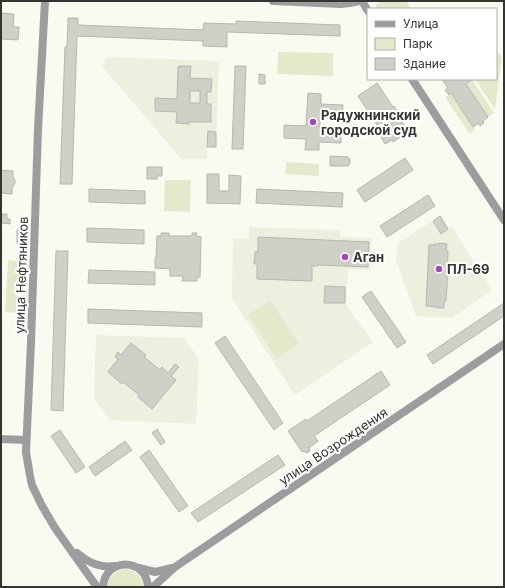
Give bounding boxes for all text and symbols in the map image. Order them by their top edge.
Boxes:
legend [367,8,497,80]
text: Улица [403,16,438,31]
text: Парк [403,36,433,51]
text: Здание [403,56,446,71]
place label: Радужнинский городской суд [321,107,420,138]
marker: Радужнинский городской суд [308,117,318,127]
street label: улица Нефтяников [11,216,31,334]
place label: Аган [353,249,384,265]
marker: Аган [340,252,350,262]
place label: ПЛ-69 [447,261,489,277]
marker: ПЛ-69 [434,264,444,274]
street label: улица Возрождения [276,404,390,488]

